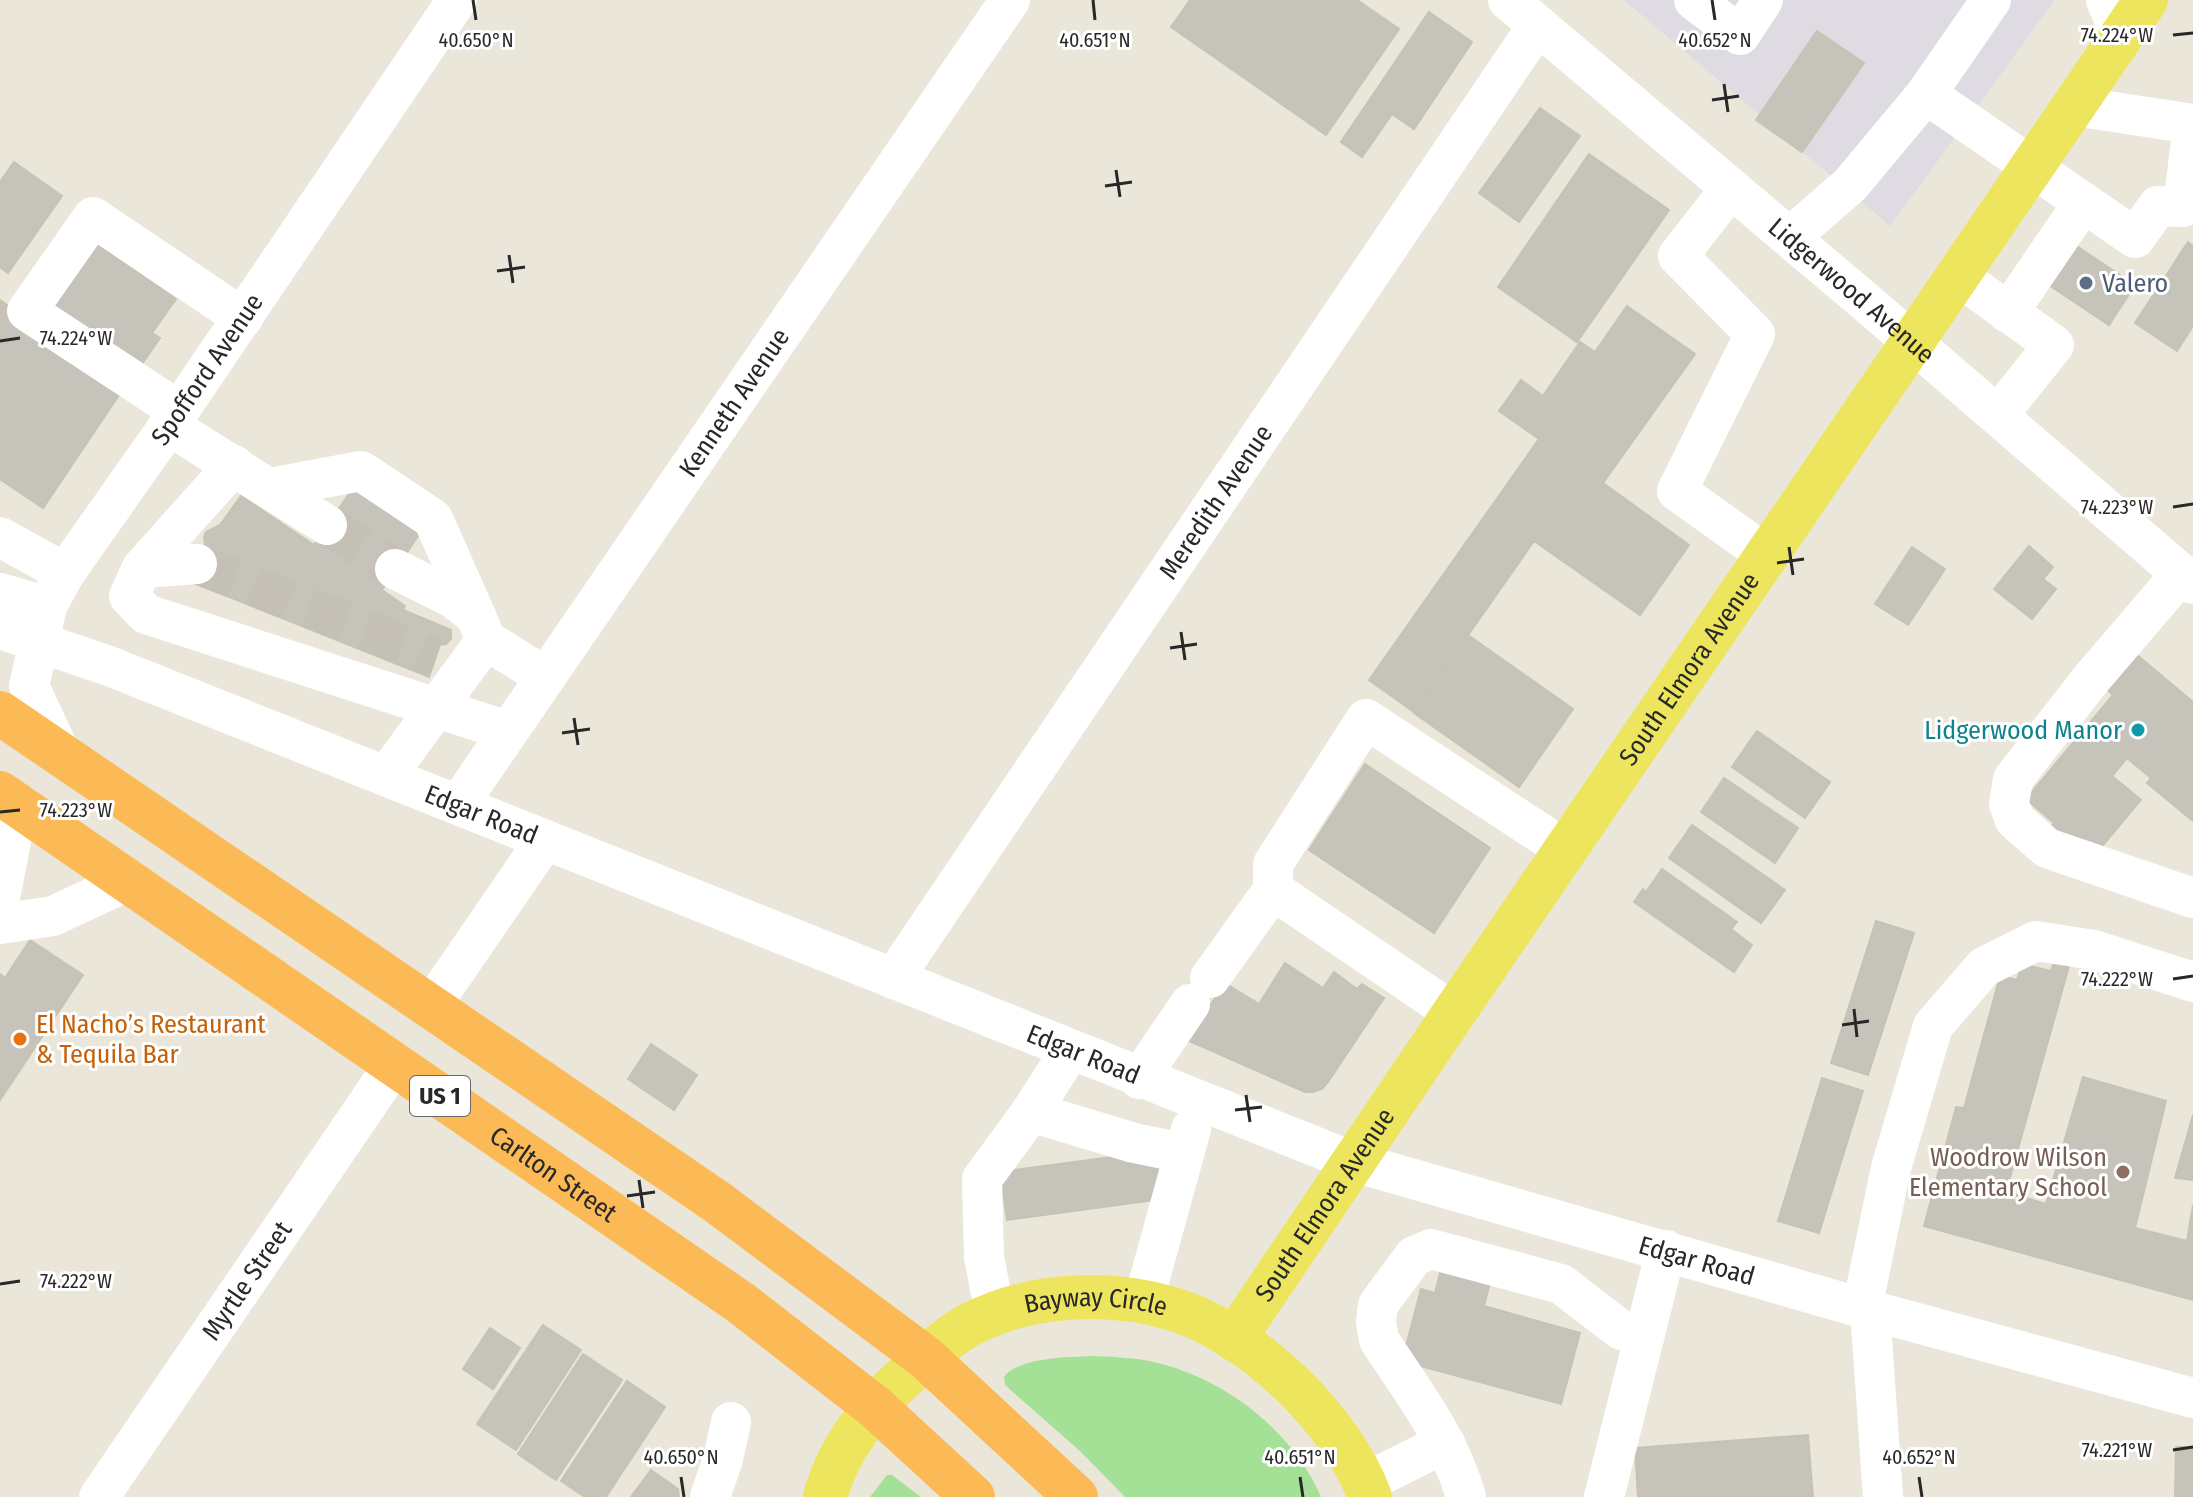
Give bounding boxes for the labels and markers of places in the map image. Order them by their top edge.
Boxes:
place label: Valero [2102,268,2168,299]
marker: Valero [2077,274,2095,292]
place label: Lidgerwood Manor [1924,715,2122,746]
marker: Lidgerwood Manor [2129,721,2147,739]
place label: El Nacho’s Restaurant & Tequila Bar [36,1009,266,1070]
marker: El Nacho’s Restaurant & Tequila Bar [11,1030,29,1048]
place label: Woodrow Wilson Elementary School [1909,1142,2107,1203]
marker: Woodrow Wilson Elementary School [2114,1163,2132,1181]

